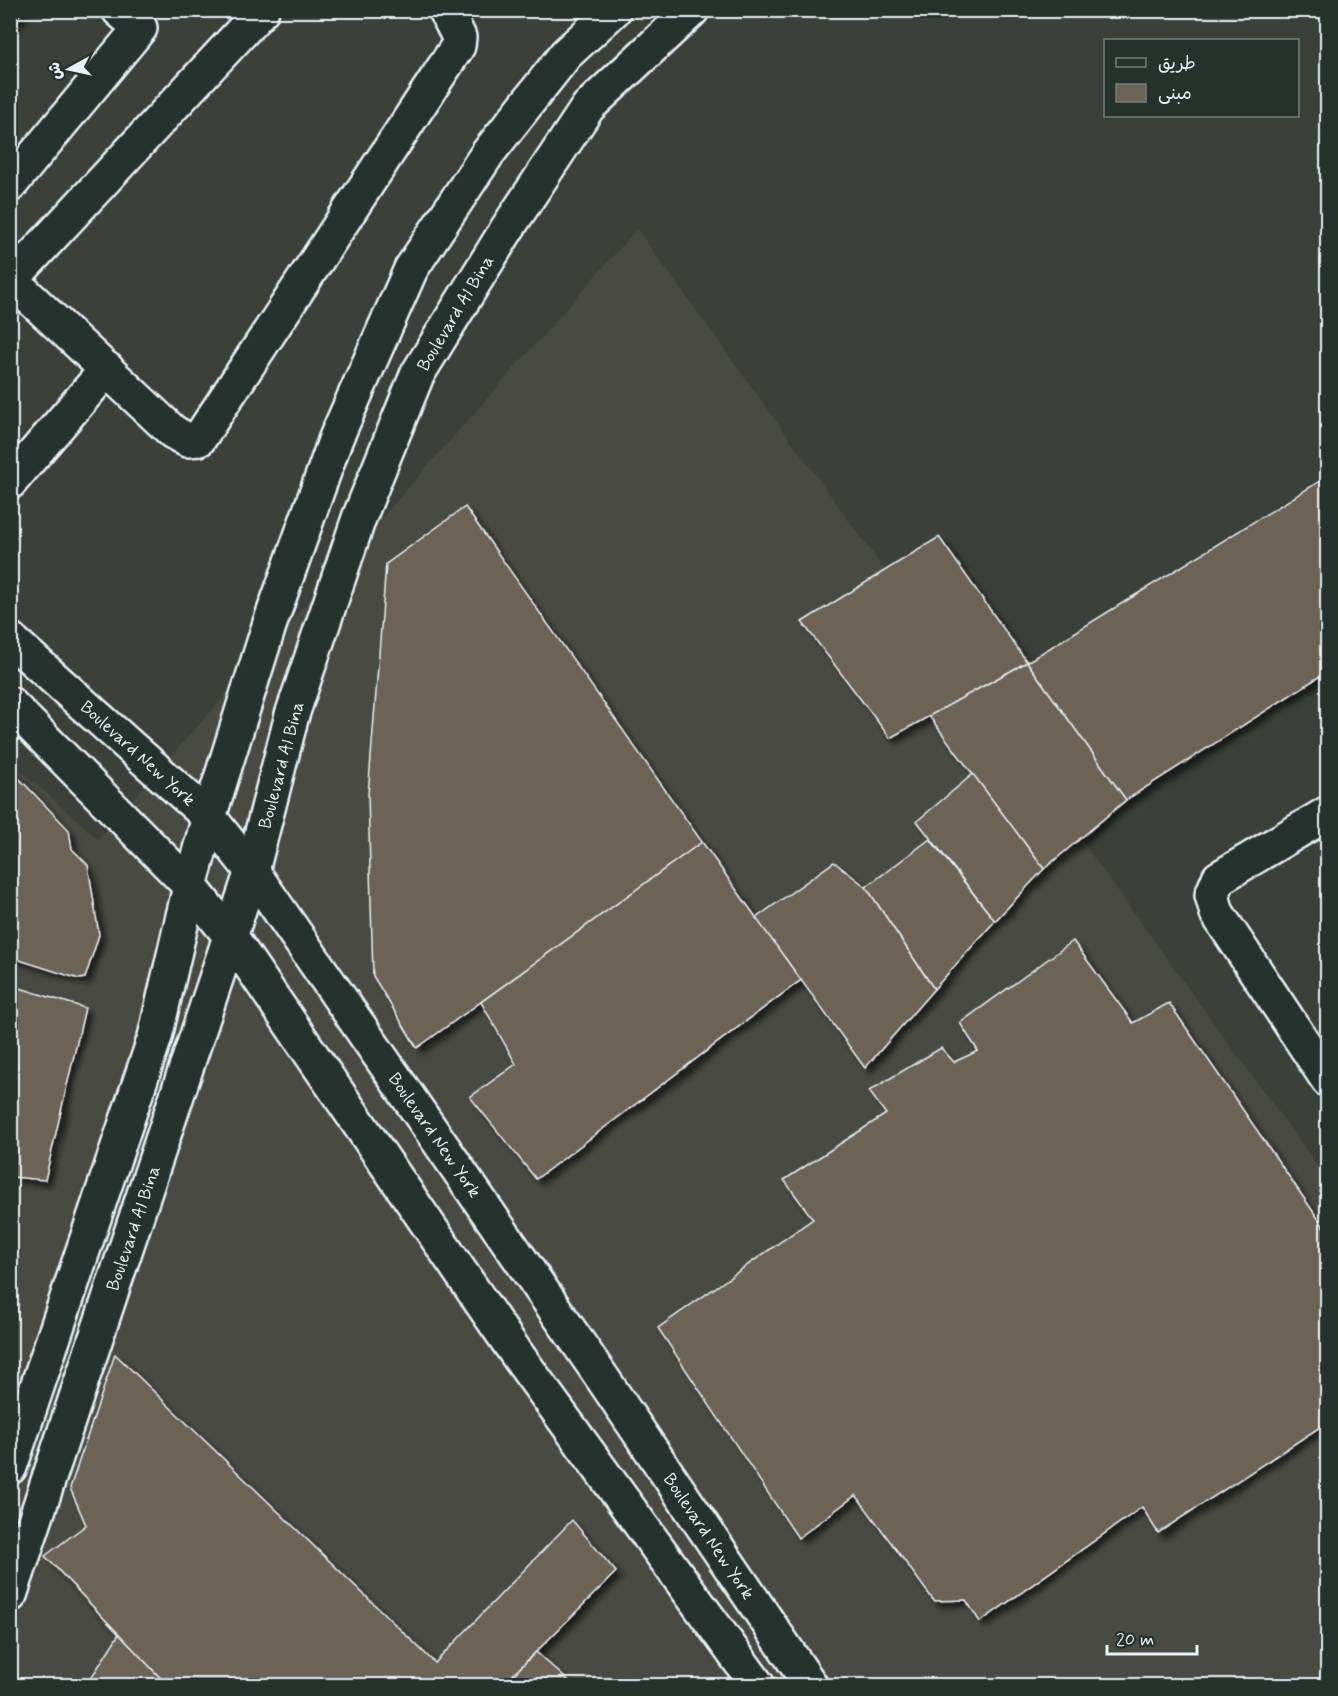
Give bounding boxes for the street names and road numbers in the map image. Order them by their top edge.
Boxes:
street label: Boulevard Al Bina [412,251,500,376]
street label: Boulevard New York [75,696,200,812]
street label: Boulevard Al Bina [253,699,311,832]
street label: Boulevard New York [382,1068,486,1203]
street label: Boulevard Al Bina [101,1162,167,1294]
street label: Boulevard New York [657,1469,759,1604]

